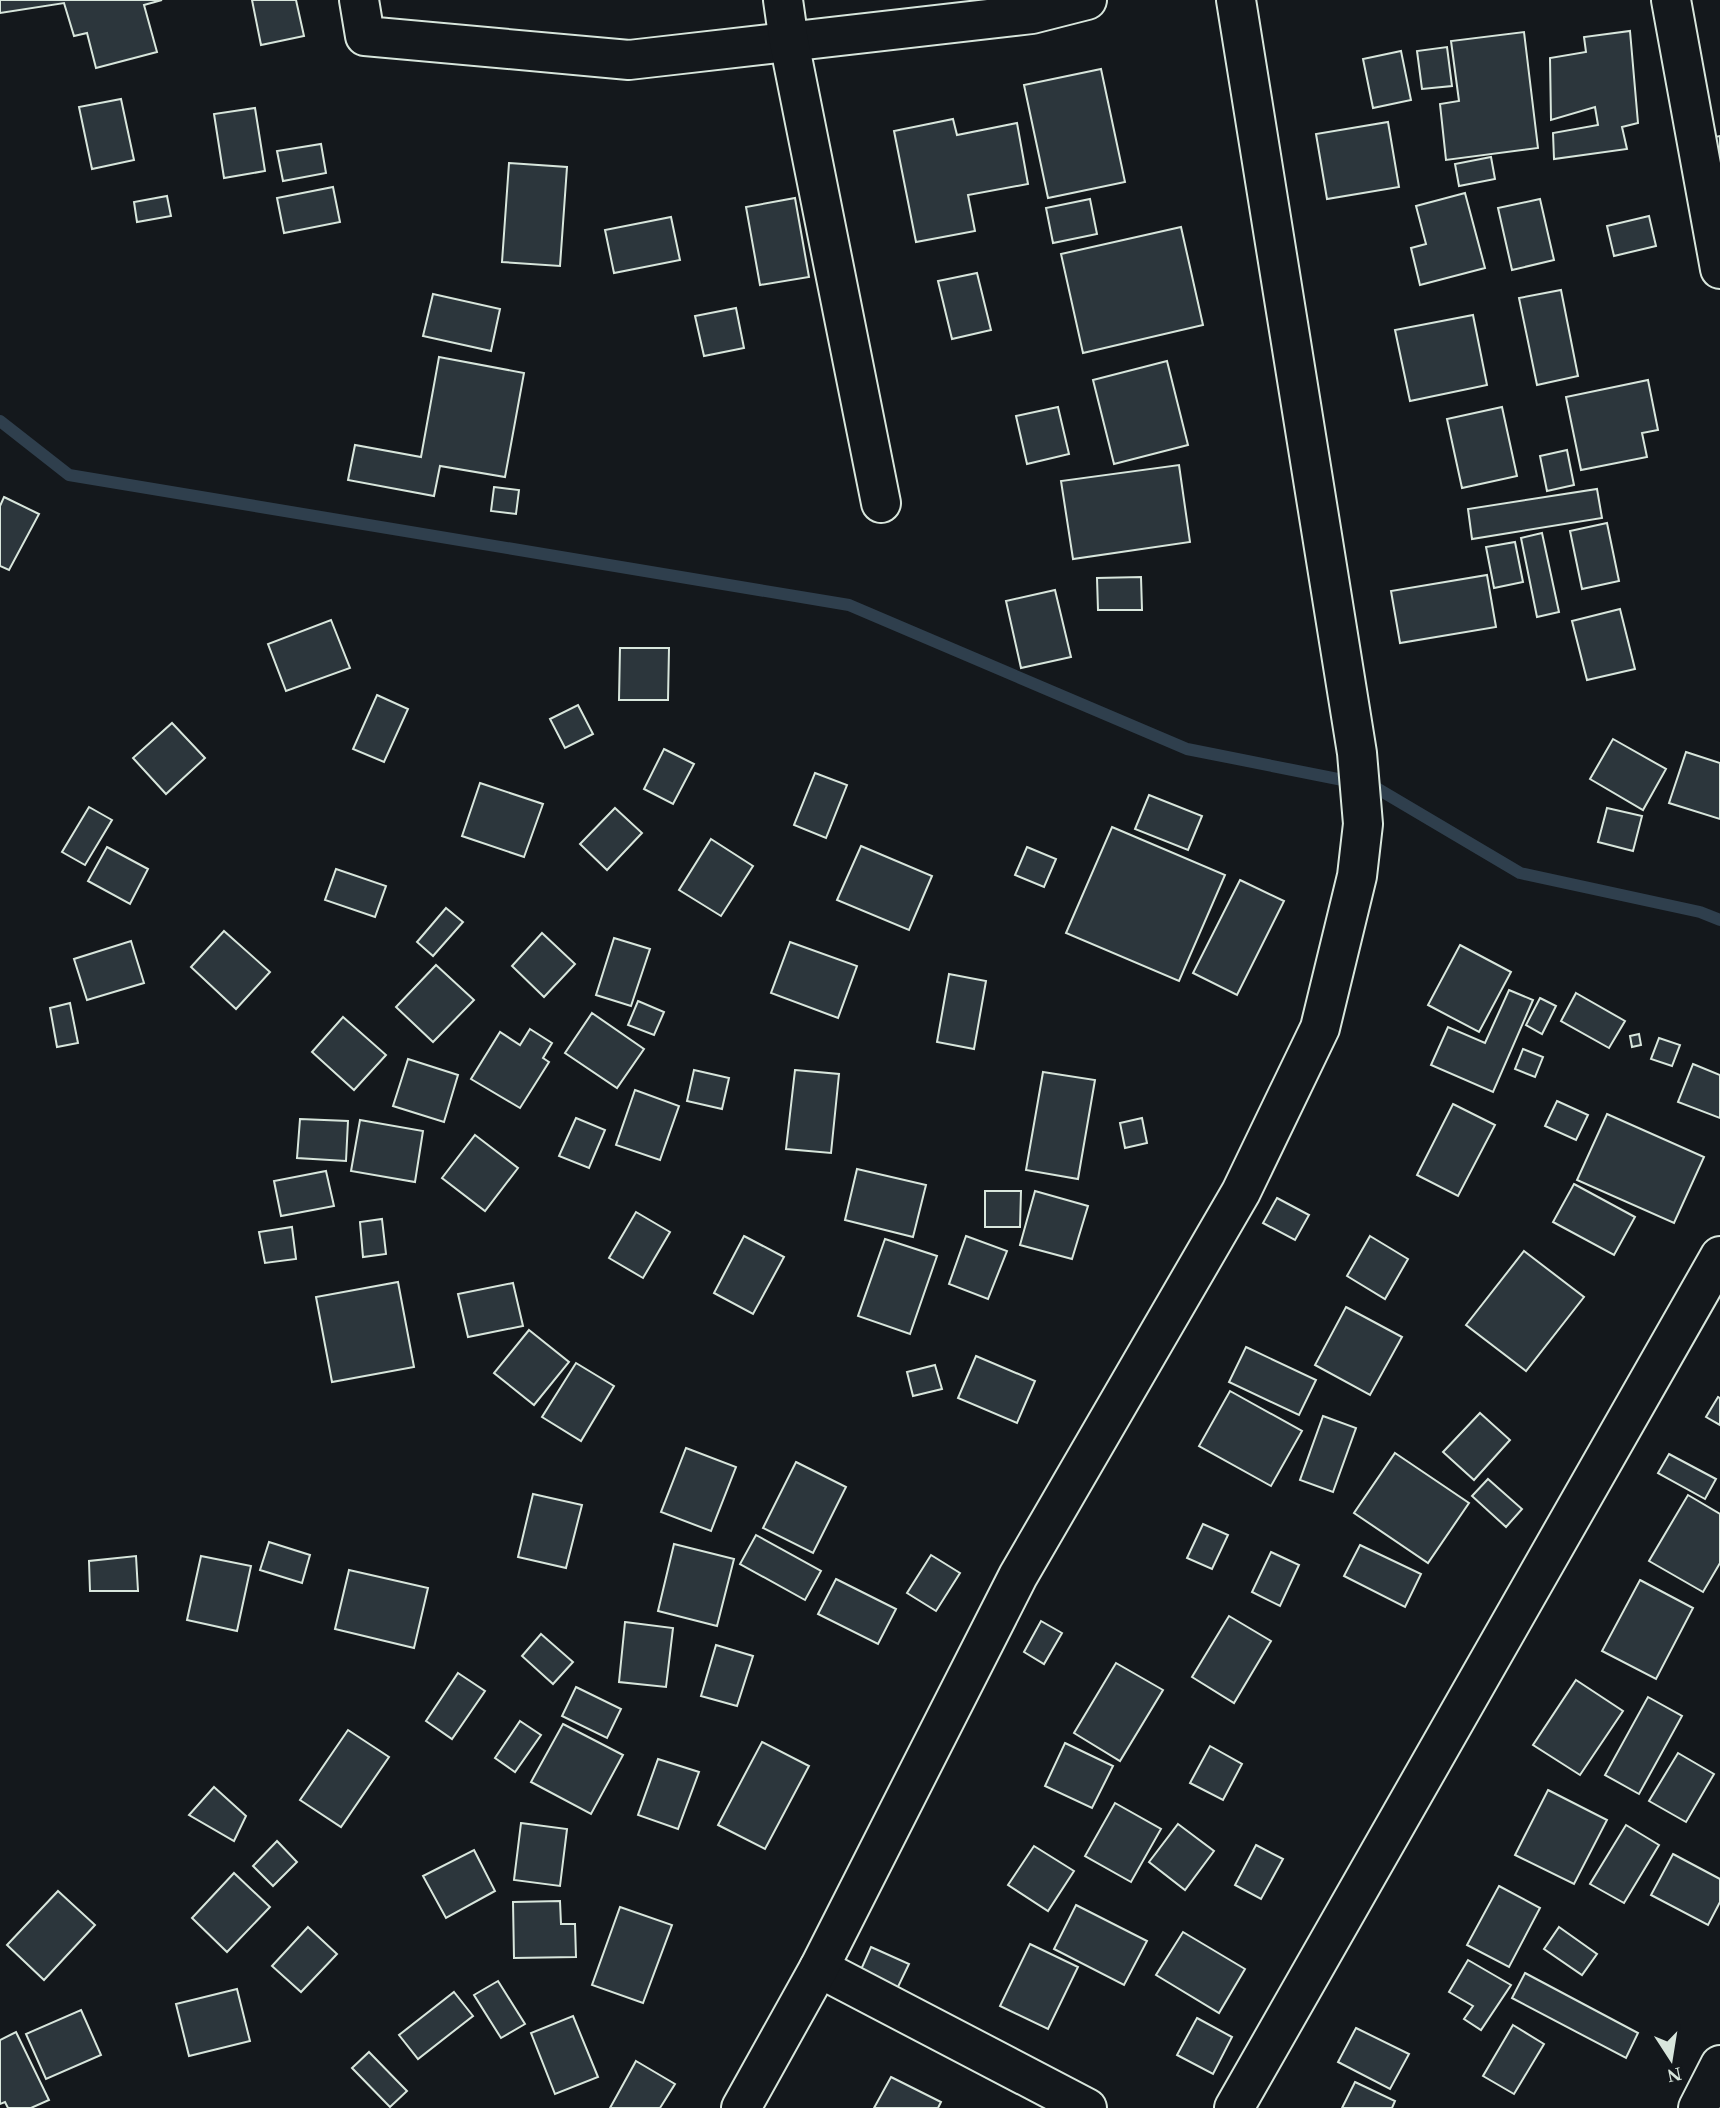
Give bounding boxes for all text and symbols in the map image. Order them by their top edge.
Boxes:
north arrow [1636,2024,1706,2094]
text: N [1665,2063,1683,2087]

